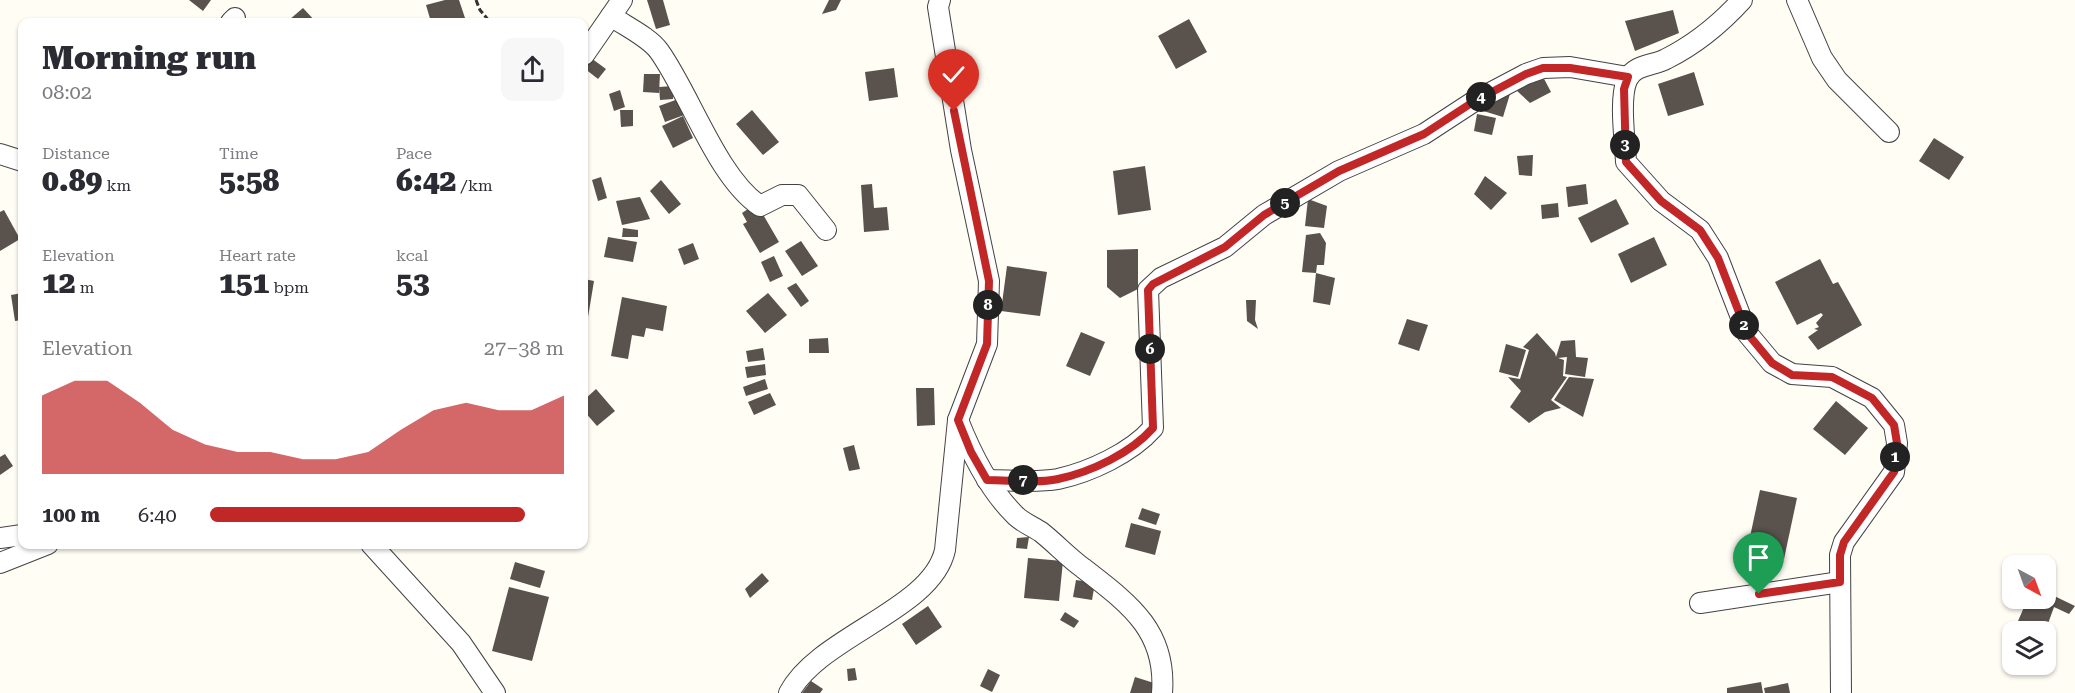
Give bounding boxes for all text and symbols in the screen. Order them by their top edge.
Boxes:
text: Morning run [42,38,256,77]
button: share [501,38,564,101]
pin [928,49,979,111]
icon: check [937,58,970,91]
text: 08:02 [42,80,92,104]
pin: 4 [1466,82,1496,112]
text: 4 [1477,87,1485,106]
pin: 3 [1610,130,1640,160]
text: 3 [1621,135,1629,154]
text: Distance [42,144,110,163]
text: Time [219,144,258,163]
text: Pace [396,144,432,163]
text: 0.89 [42,163,102,198]
text: 5:58 [219,163,279,198]
text: 6:42 [396,163,456,198]
text: km [102,176,131,195]
text: /km [456,176,493,195]
pin: 5 [1270,188,1300,218]
text: 5 [1281,193,1289,212]
text: Elevation [42,246,115,265]
text: Heart rate [219,246,296,265]
text: kcal [396,246,428,265]
text: 12 [42,265,76,300]
text: 151 [219,265,269,300]
text: 53 [396,265,430,300]
text: m [76,278,94,297]
text: bpm [269,278,309,297]
pin: 8 [973,290,1003,320]
text: 8 [984,295,992,314]
pin: 2 [1729,310,1759,340]
text: 2 [1740,315,1748,334]
pin: 6 [1135,334,1165,364]
text: Elevation [42,336,133,360]
text: 27–38 m [484,336,564,360]
text: 6 [1146,339,1154,358]
pin: 1 [1880,442,1910,472]
text: 1 [1891,447,1899,466]
pin: 7 [1008,465,1038,495]
text: 7 [1019,470,1027,489]
text: 100 m [42,503,100,527]
text: 6:40 [138,503,177,527]
pin [1733,532,1784,594]
icon: arrive [1742,541,1775,574]
north arrow [2002,555,2056,609]
map controls [2002,555,2056,675]
button: layers [2002,621,2056,675]

